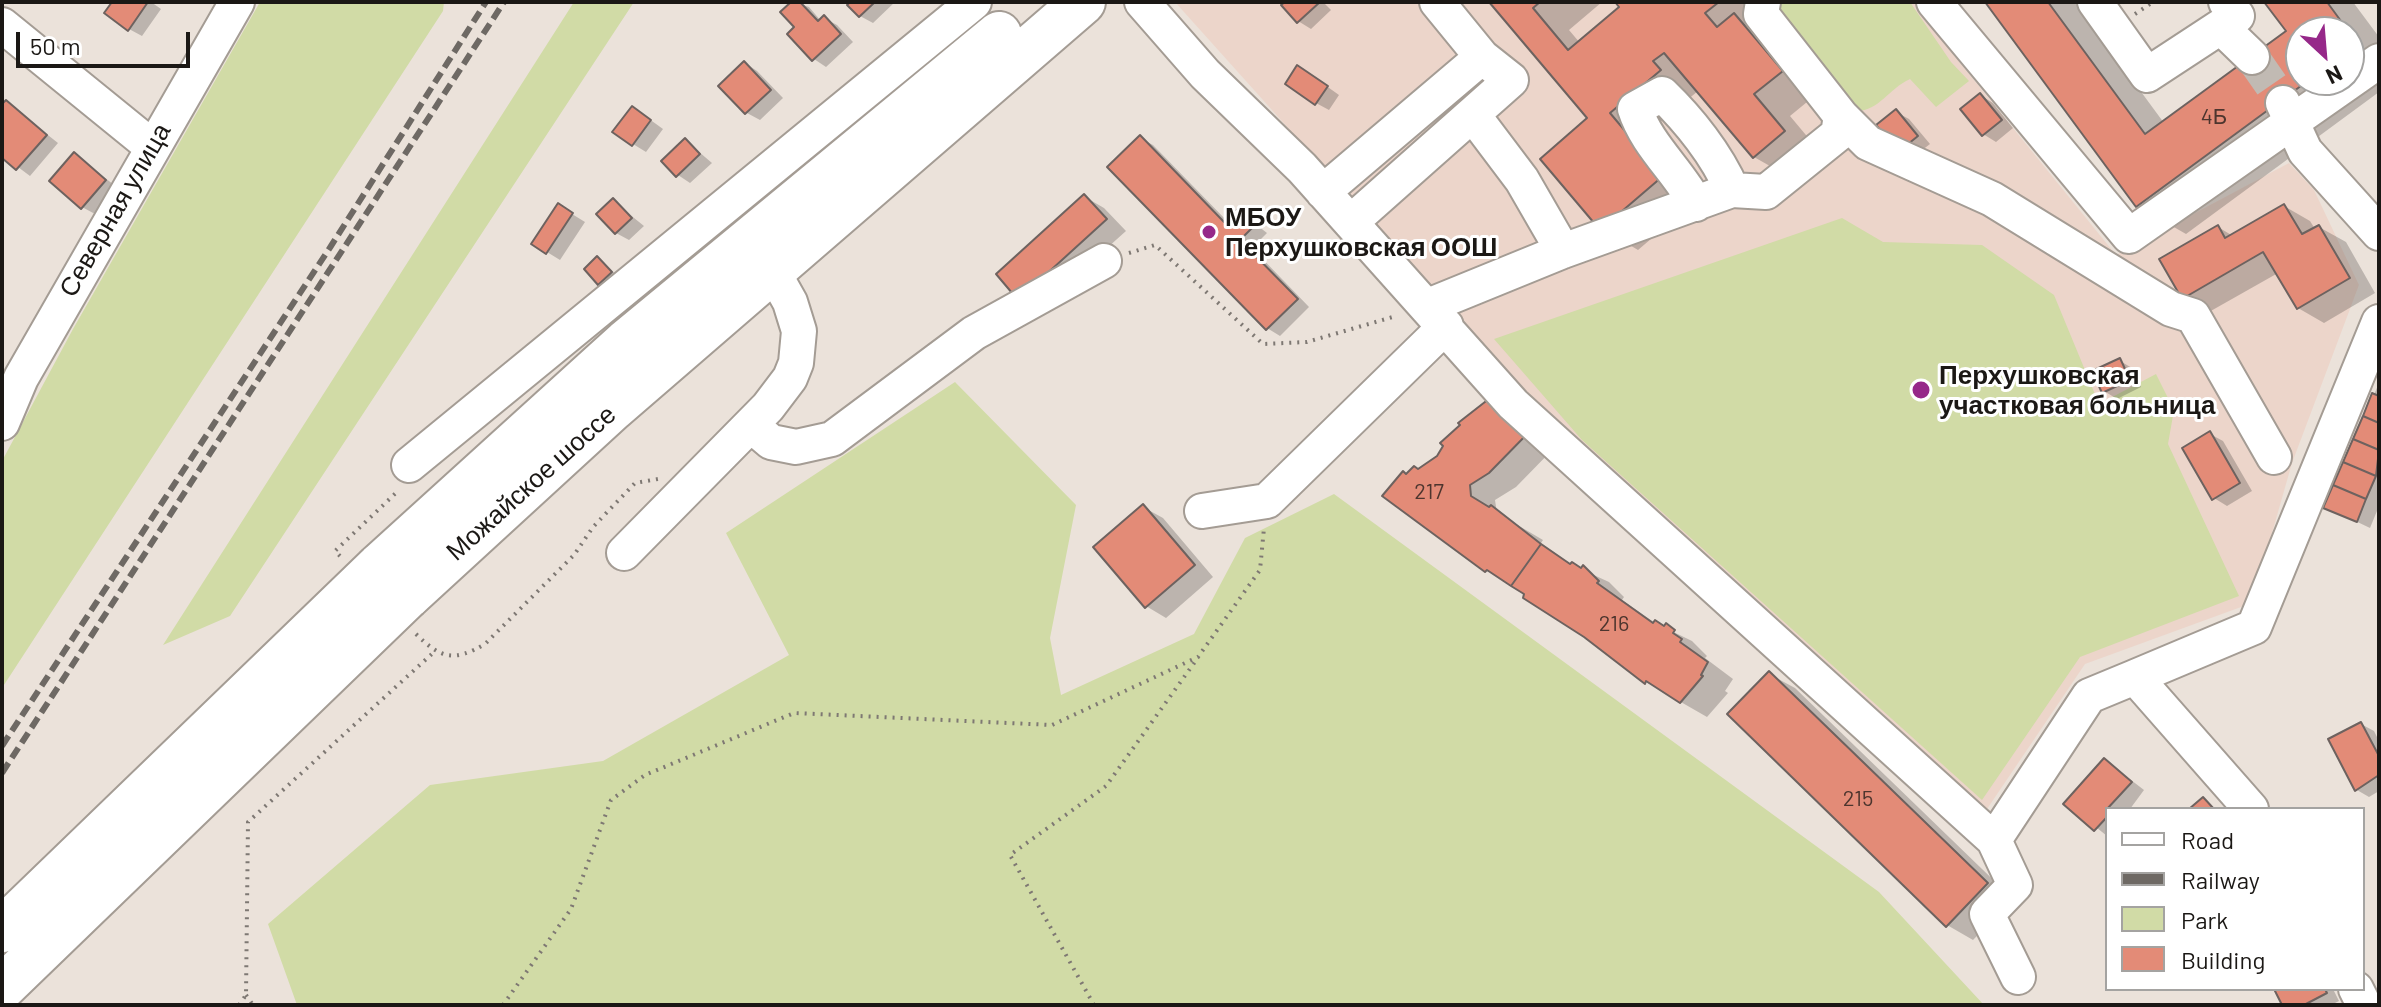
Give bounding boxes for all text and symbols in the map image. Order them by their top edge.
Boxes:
scale bar [20,16,194,66]
north arrow [2285,16,2365,96]
text: 50 m [30,31,81,60]
text: N [2322,61,2347,91]
house number: 4Б [2201,104,2227,130]
street label: Северная улица [53,118,177,302]
place label: МБОУ Перхушковская ООШ [1225,201,1497,262]
marker: МБОУ Перхушковская ООШ [1200,223,1218,241]
place label: Перхушковская участковая больница [1939,359,2215,420]
marker: Перхушковская участковая больница [1910,379,1932,401]
street label: Можайское шоссе [440,399,622,567]
house number: 217 [1414,479,1444,505]
house number: 216 [1599,611,1629,637]
house number: 215 [1843,786,1873,812]
legend [2105,807,2365,991]
text: Road [2181,825,2234,854]
text: Railway [2181,865,2260,894]
text: Park [2181,905,2228,934]
text: Building [2181,945,2265,974]

